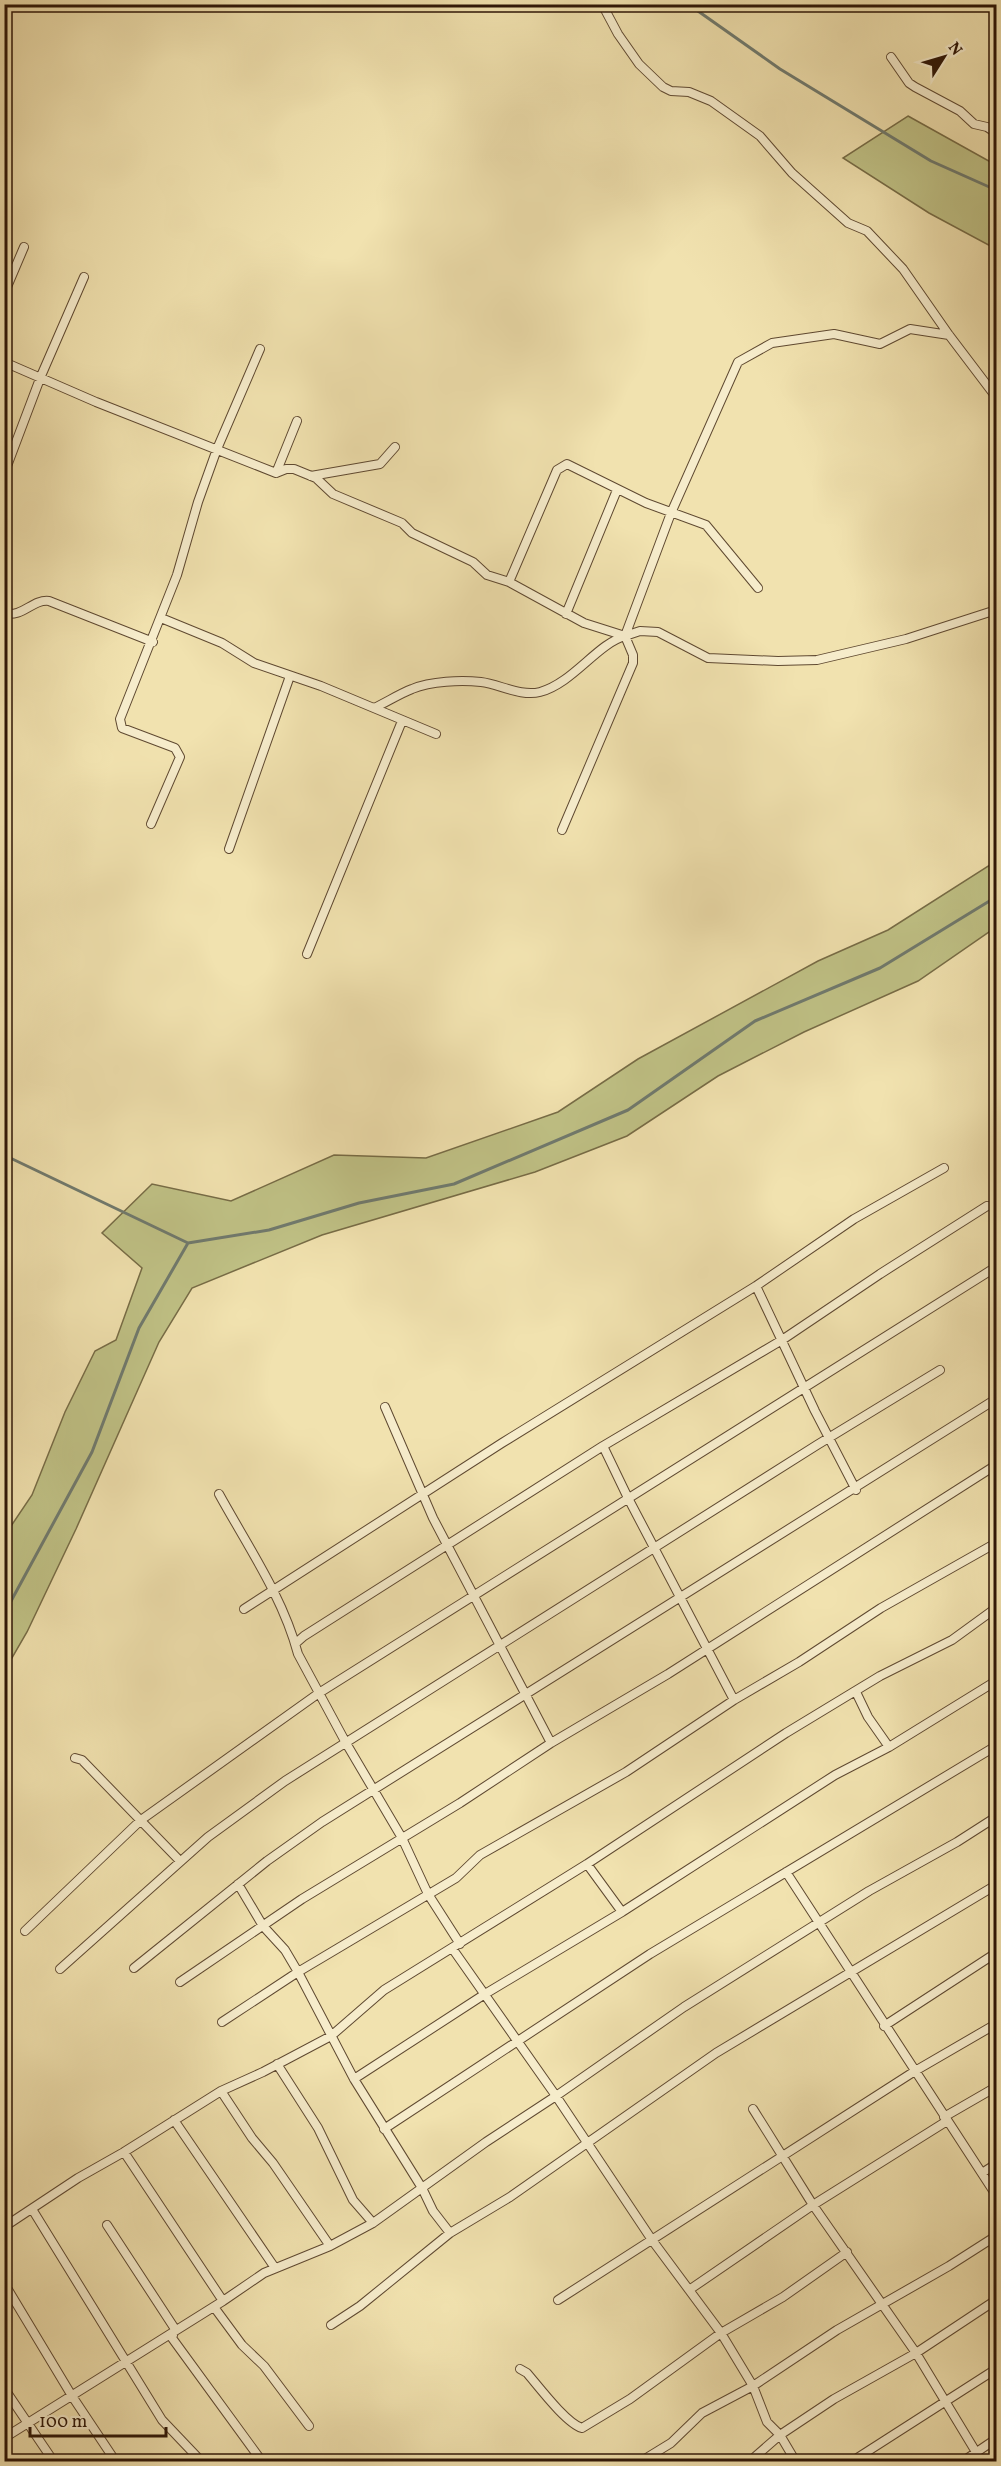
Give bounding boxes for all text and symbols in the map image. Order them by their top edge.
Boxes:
north arrow [914,27,974,87]
text: N [942,38,967,61]
scale bar [30,2400,166,2438]
text: 100 m [39,2410,88,2435]

